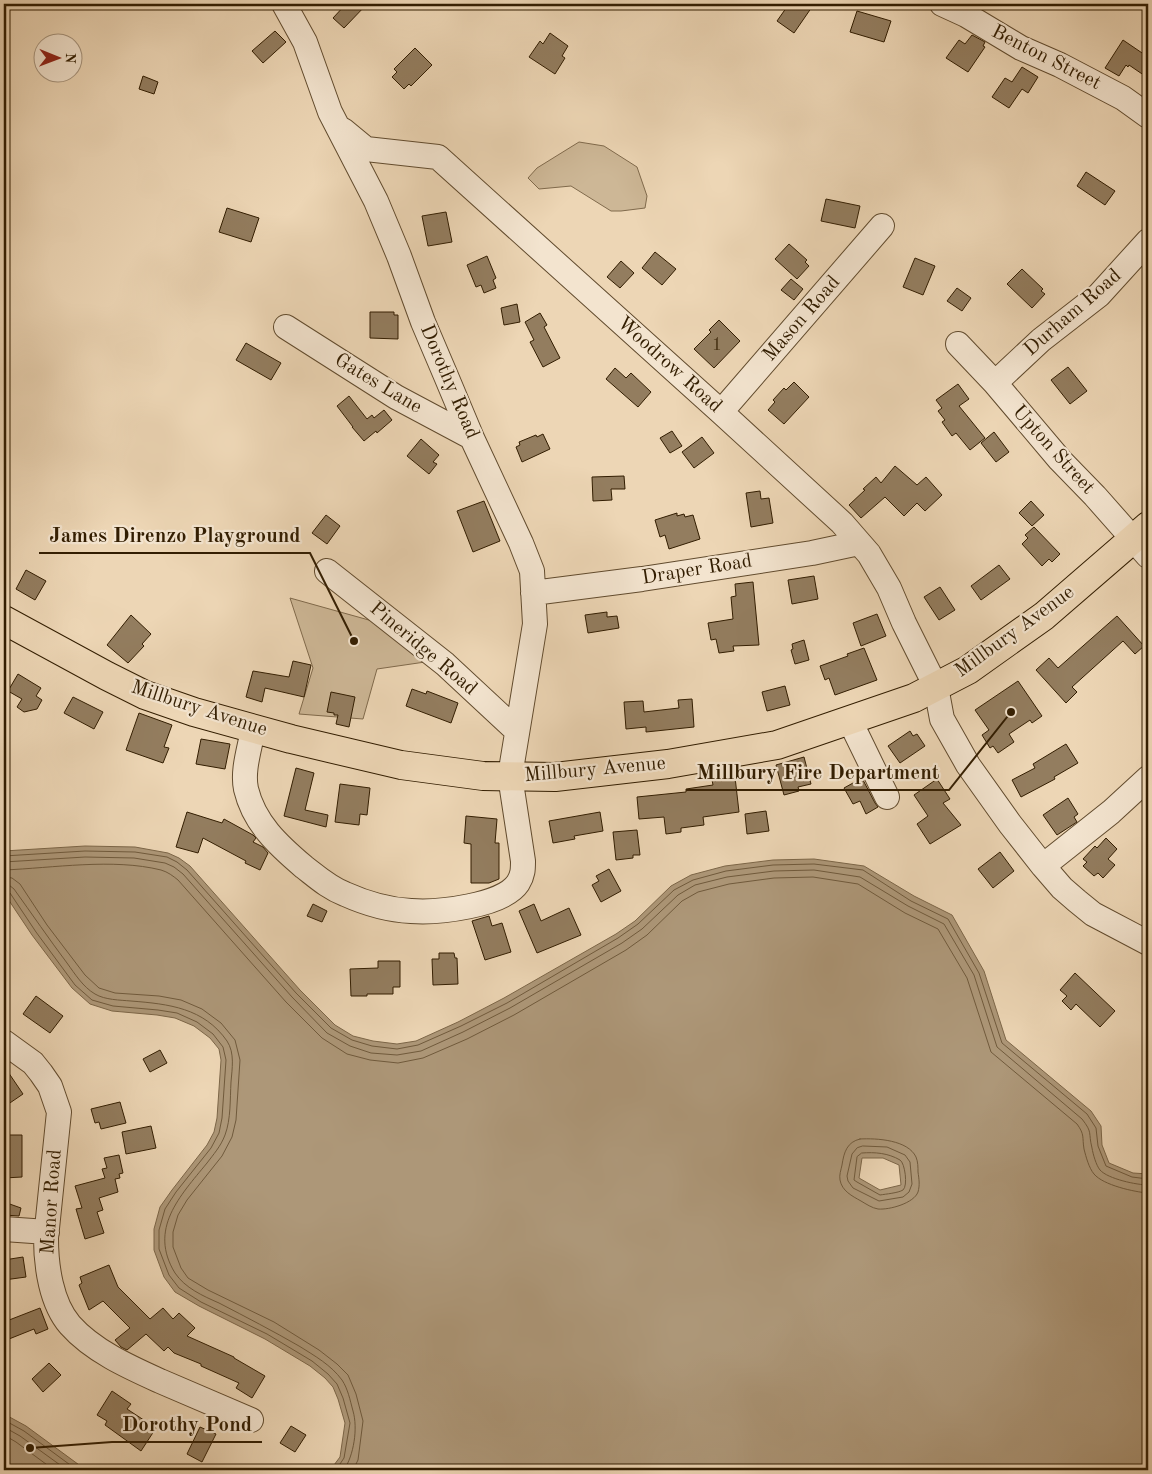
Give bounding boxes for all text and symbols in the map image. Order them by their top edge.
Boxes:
street label: Benton Street [988,22,1104,94]
north arrow [32,32,82,82]
text: N [63,53,77,64]
street label: Durham Road [1021,266,1125,360]
street label: Mason Road [760,272,844,366]
street label: Woodrow Road [613,313,725,417]
street label: Dorothy Road [416,322,482,442]
house number: 1 [712,336,722,354]
street label: Gates Lane [331,350,425,418]
street label: Upton Street [1008,402,1098,498]
callout: James Direnzo Playground [39,517,310,553]
text: James Direnzo Playground [49,526,301,547]
street label: Draper Road [640,551,754,589]
street label: Millbury Avenue [952,582,1078,682]
street label: Pineridge Road [366,599,480,699]
street label: Millbury Avenue [128,678,270,740]
street label: Millbury Avenue [523,754,667,786]
callout: Millbury Fire Department [686,754,949,790]
text: Millbury Fire Department [697,763,940,784]
street label: Manor Road [38,1149,66,1255]
callout: Dorothy Pond [112,1406,262,1442]
text: Dorothy Pond [122,1415,252,1436]

